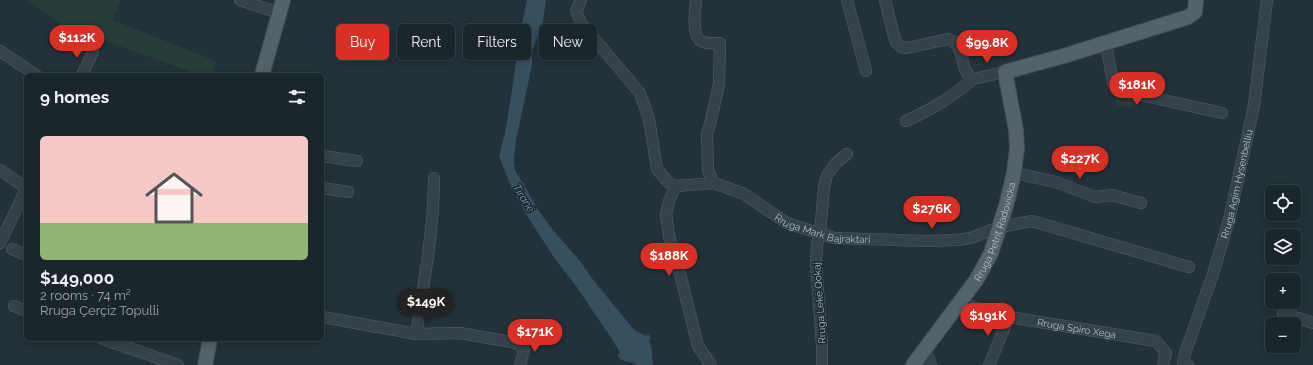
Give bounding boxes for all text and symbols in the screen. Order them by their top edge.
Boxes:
chip: Buy [336,24,389,60]
chip: Rent [397,24,455,60]
chip: Filters [463,24,531,60]
chip: New [539,24,597,60]
pin: $112K [49,25,105,59]
text: $112K [58,30,96,45]
pin: $99.8K [954,30,1020,64]
text: $99.8K [965,35,1009,50]
pin: $181K [1109,72,1165,106]
text: $181K [1118,77,1156,92]
icon: filters [286,86,308,108]
text: 9 homes [40,87,109,107]
street label: Rruga Agim Hysenbelliu [1219,128,1255,240]
pin: $227K [1052,146,1108,180]
text: $227K [1061,151,1099,166]
icon: home [138,162,210,234]
street label: Rruga Petrit Radovicka [972,181,1018,283]
water label: Tiranë [510,182,537,215]
map controls [1265,185,1301,353]
button: locate [1265,185,1301,221]
pin: $276K [904,196,960,230]
text: $276K [912,201,952,216]
street label: Rruga Mark Bajraktari [773,211,870,245]
button: layers [1265,229,1301,265]
pin: $188K [641,243,697,277]
text: $188K [649,248,689,263]
street label: Rruga Lekë Qokaj [811,262,828,344]
text: $149,000 [40,268,114,288]
button: + [1265,273,1301,309]
text: 2 rooms · 74 m² [40,288,131,303]
pin: $149K [398,289,454,323]
text: $149K [407,294,445,309]
text: Rruga Çerçiz Topulli [40,303,159,318]
pin: $191K [960,303,1016,337]
text: $191K [969,308,1007,323]
street label: Rruga Spiro Xega [1036,317,1117,340]
button: − [1265,317,1301,353]
pin: $171K [507,319,563,353]
text: $171K [516,324,554,339]

